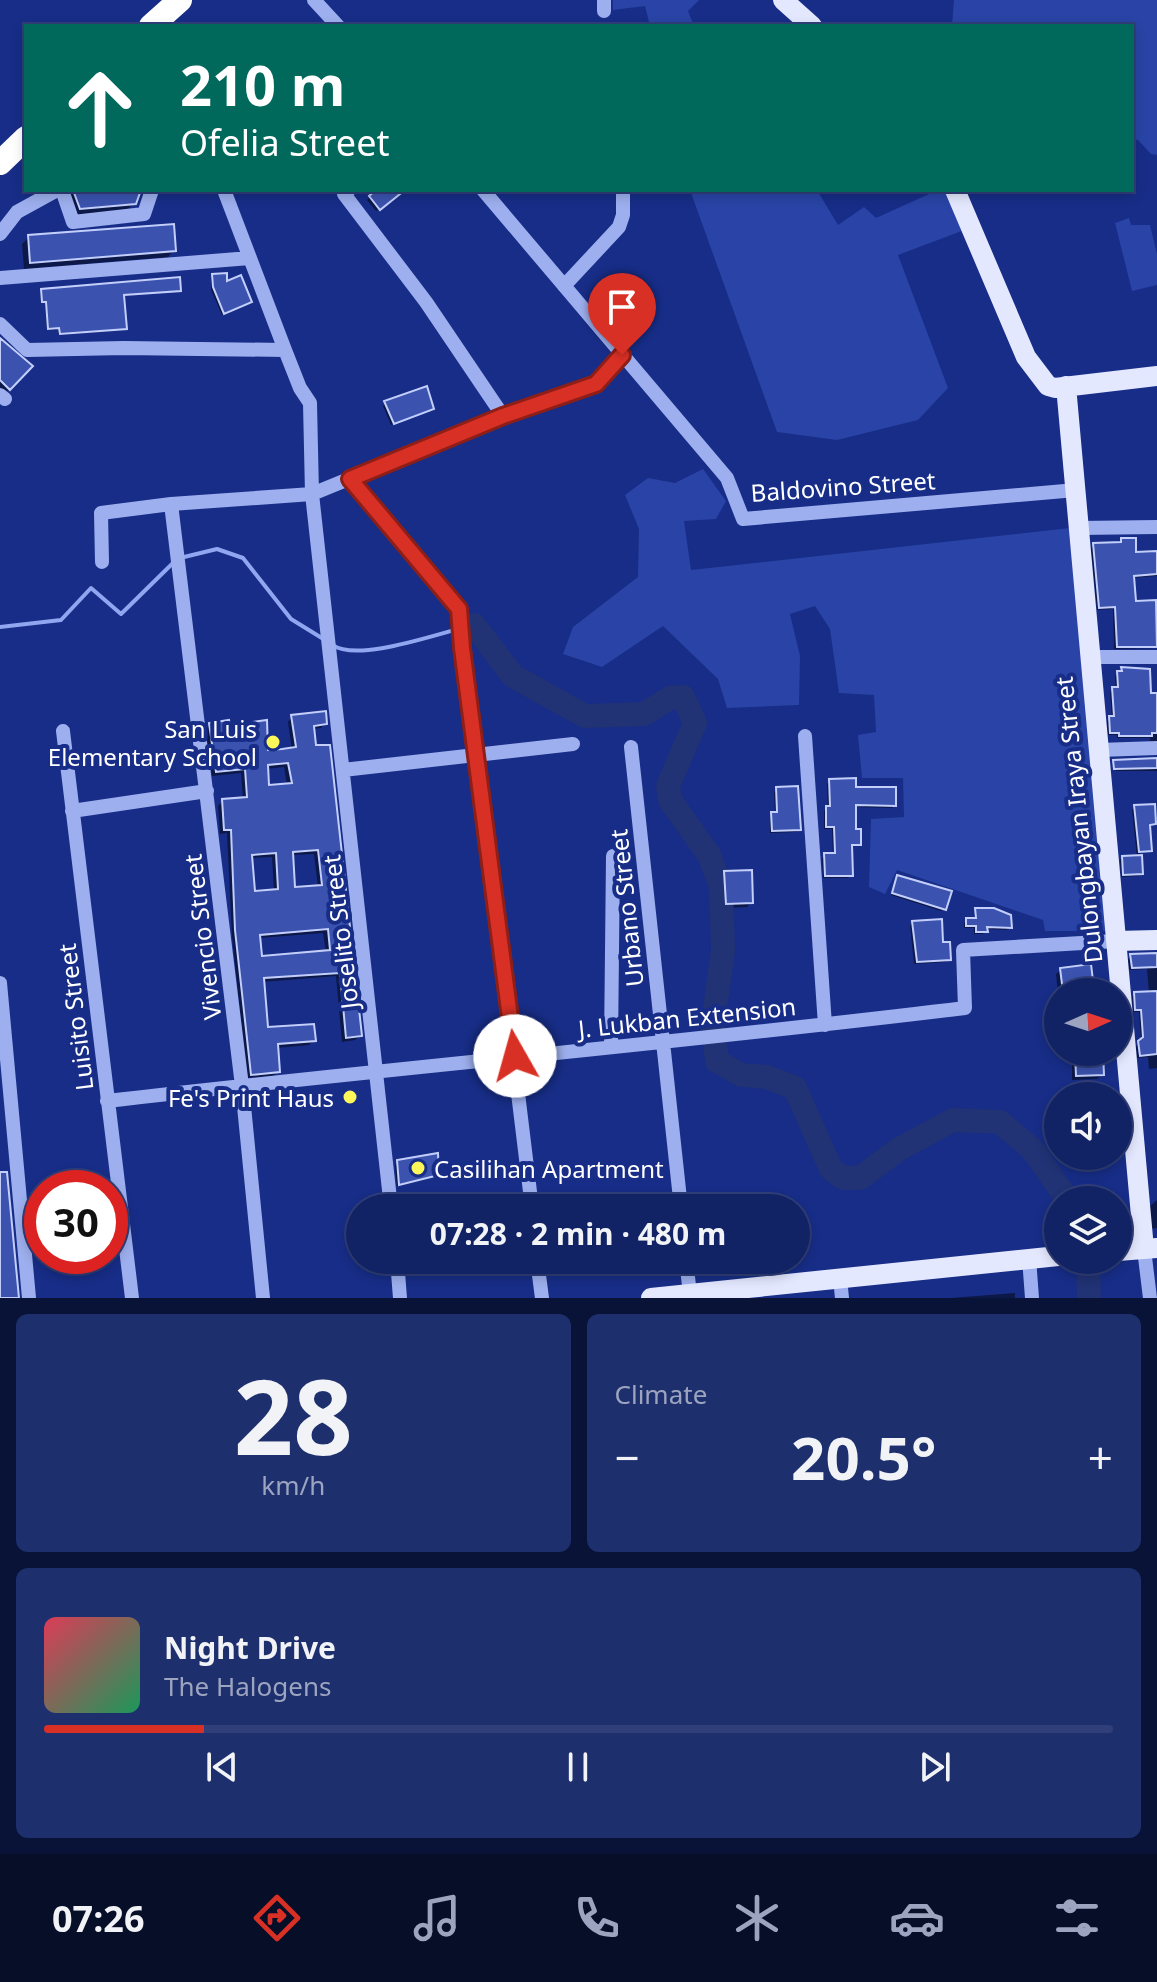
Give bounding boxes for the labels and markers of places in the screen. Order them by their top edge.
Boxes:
pin [588,273,656,355]
place label: San Luis Elementary School [48,712,257,773]
marker: San Luis Elementary School [264,733,282,751]
place label: Fe's Print Haus [168,1081,334,1114]
marker: Fe's Print Haus [341,1088,359,1106]
place label: Casilihan Apartment [434,1152,664,1185]
marker: Casilihan Apartment [409,1159,427,1177]

